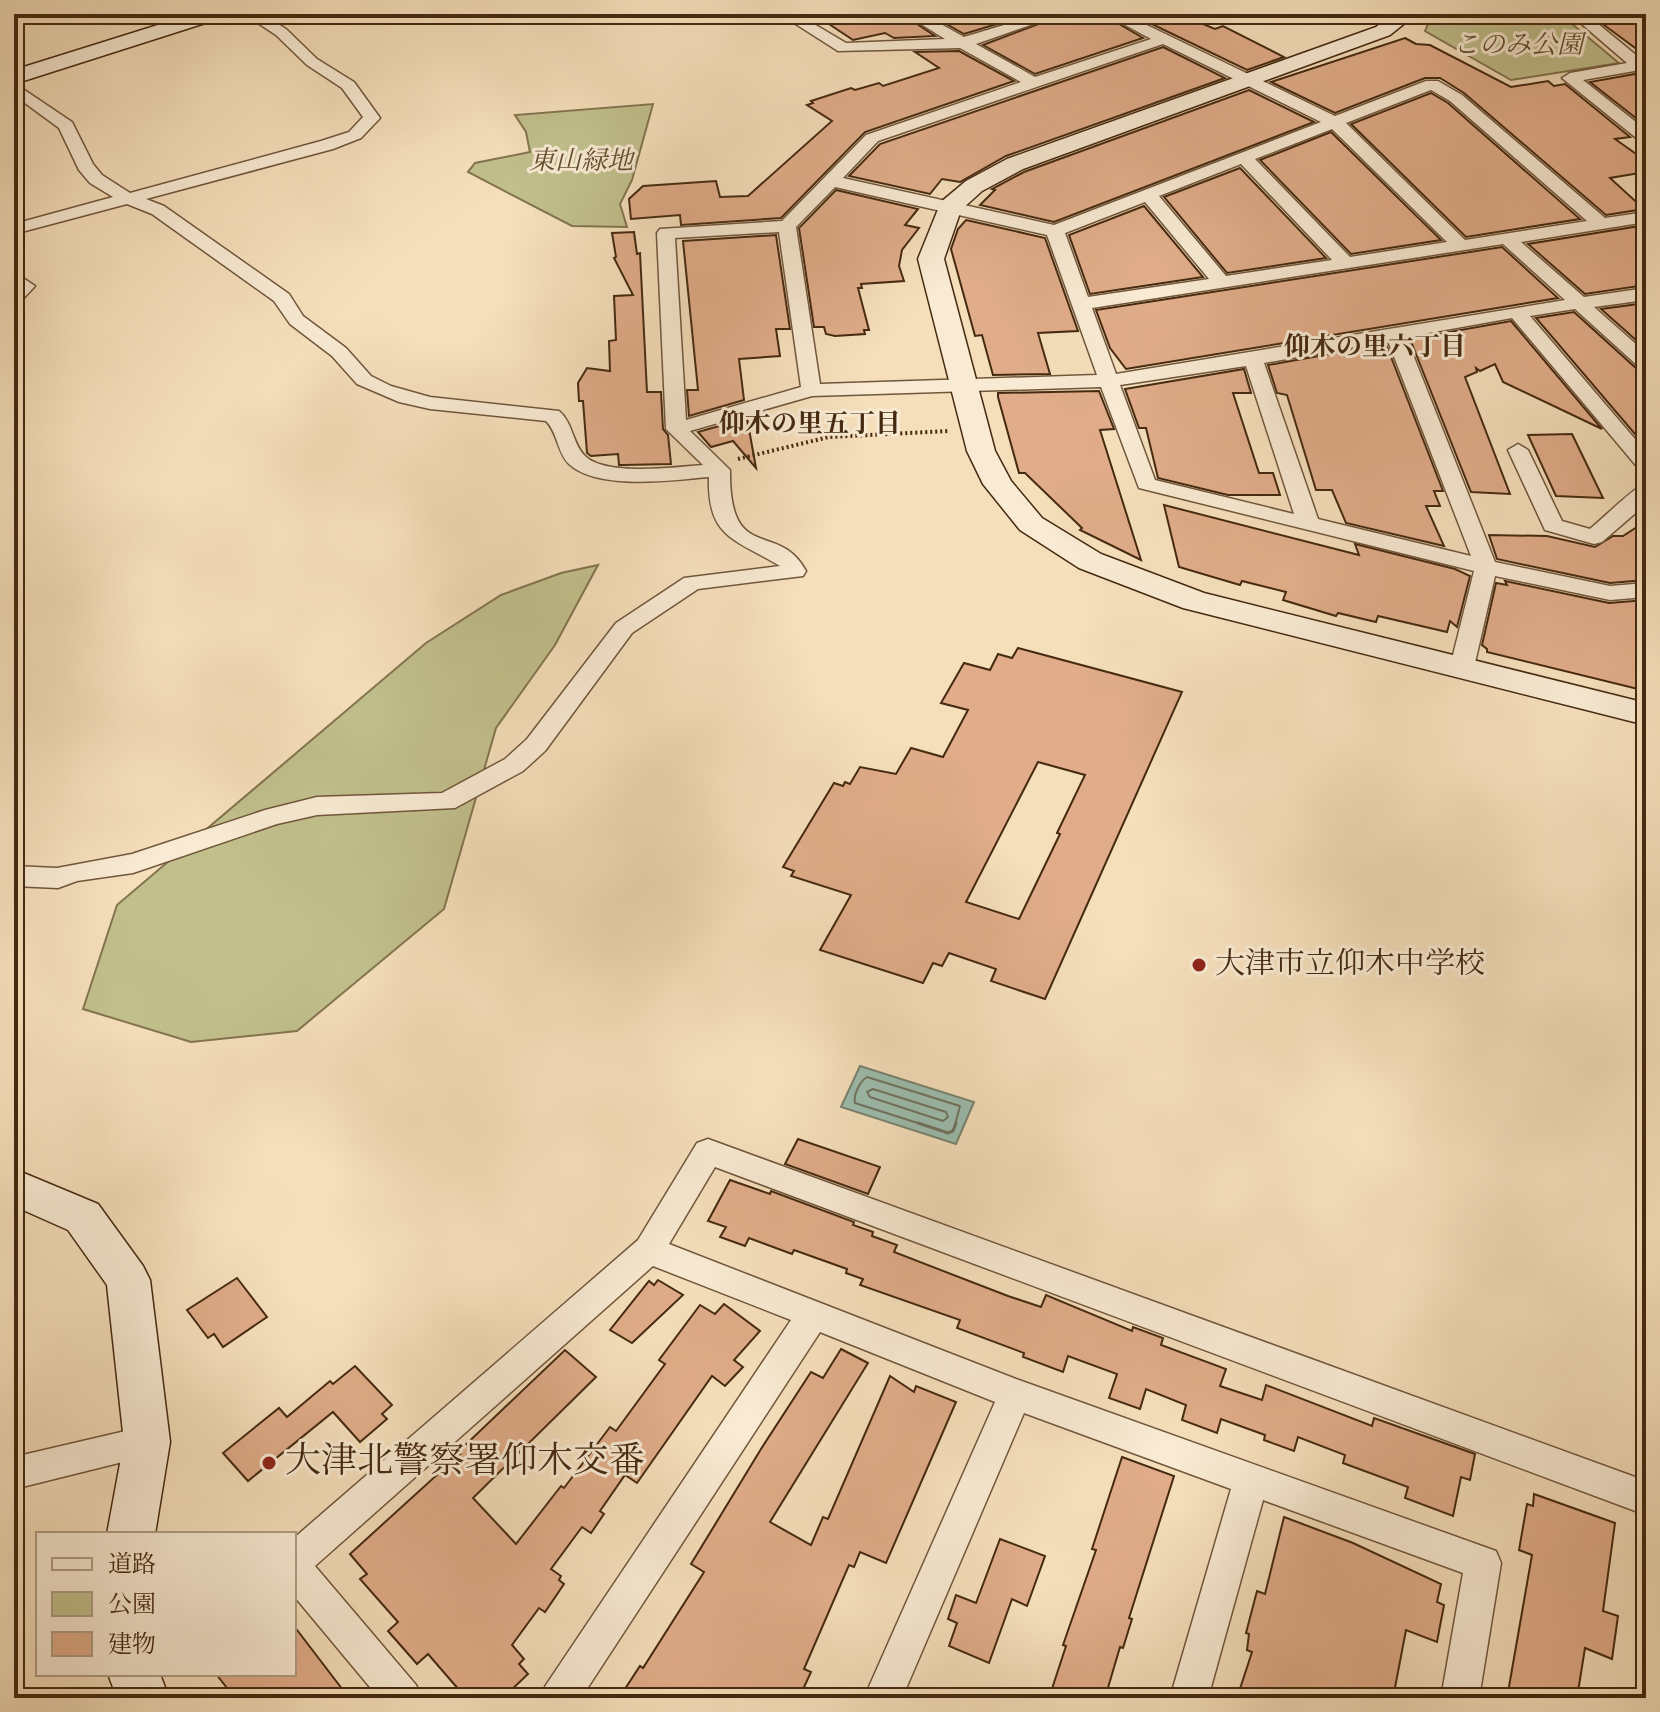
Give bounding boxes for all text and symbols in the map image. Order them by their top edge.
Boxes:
park label: このみ公園 [1453,28,1587,65]
park label: 東山緑地 [529,144,636,181]
district label: 仰木の里六丁目 [1284,330,1466,367]
district label: 仰木の里五丁目 [719,407,901,444]
place label: 大津市立仰木中学校 [1215,944,1485,987]
marker: 大津市立仰木中学校 [1190,956,1208,974]
place label: 大津北警察署仰木交番 [285,1437,645,1489]
marker: 大津北警察署仰木交番 [260,1454,278,1472]
legend [36,1532,296,1676]
text: 道路 [108,1549,156,1583]
text: 公園 [108,1589,156,1623]
text: 建物 [108,1629,156,1663]

